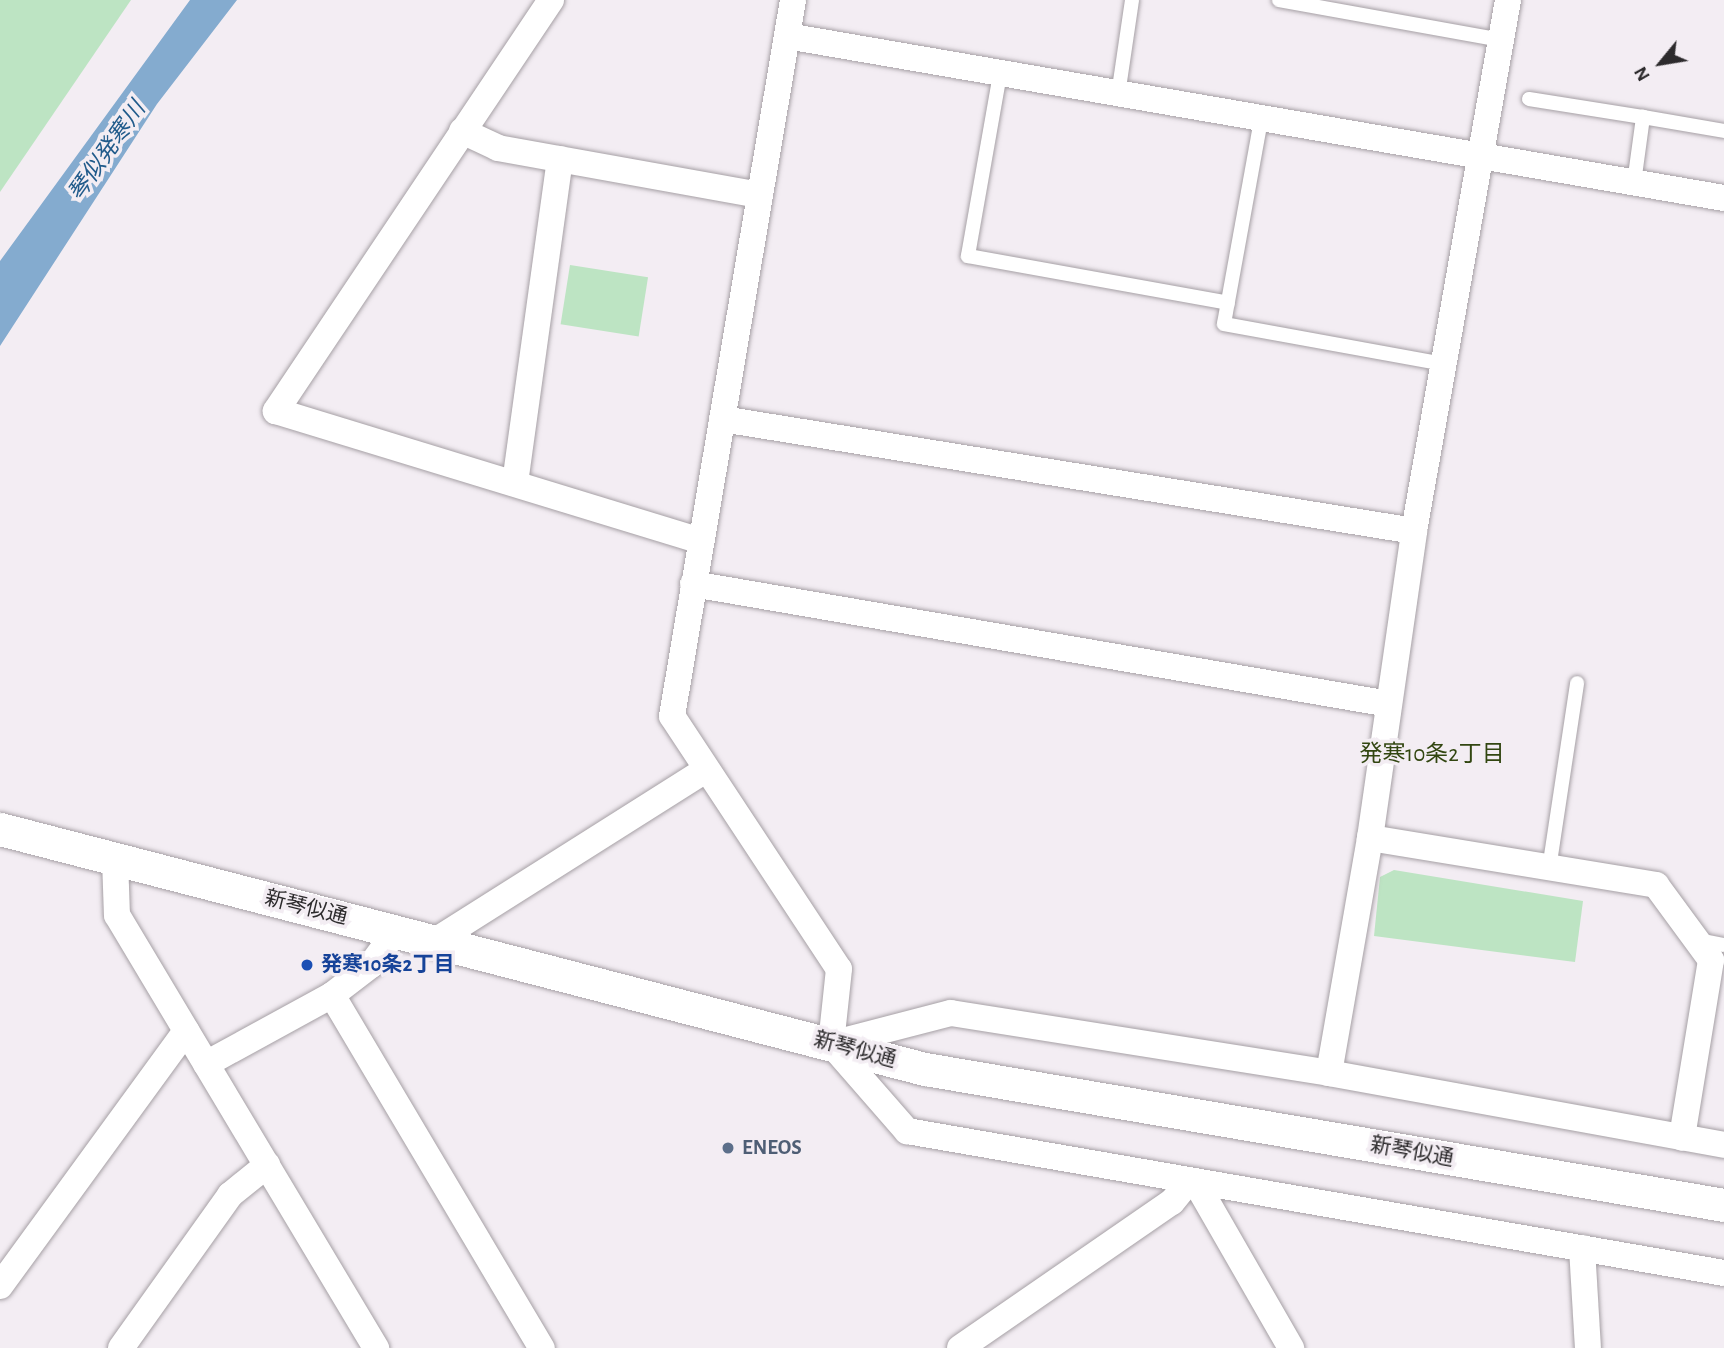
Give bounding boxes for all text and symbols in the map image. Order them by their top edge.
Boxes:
north arrow [1626,28,1696,98]
text: N [1631,63,1654,84]
water label: 琴似発寒川 [64,97,152,207]
district label: 発寒10条2丁目 [1359,741,1505,769]
street label: 新琴似通 [262,886,350,930]
place label: 発寒10条2丁目 [321,952,454,978]
marker: 発寒10条2丁目 [299,957,315,973]
street label: 新琴似通 [811,1027,899,1073]
street label: 新琴似通 [1368,1132,1456,1172]
place label: ENEOS [742,1135,802,1161]
marker: ENEOS [720,1140,736,1156]

